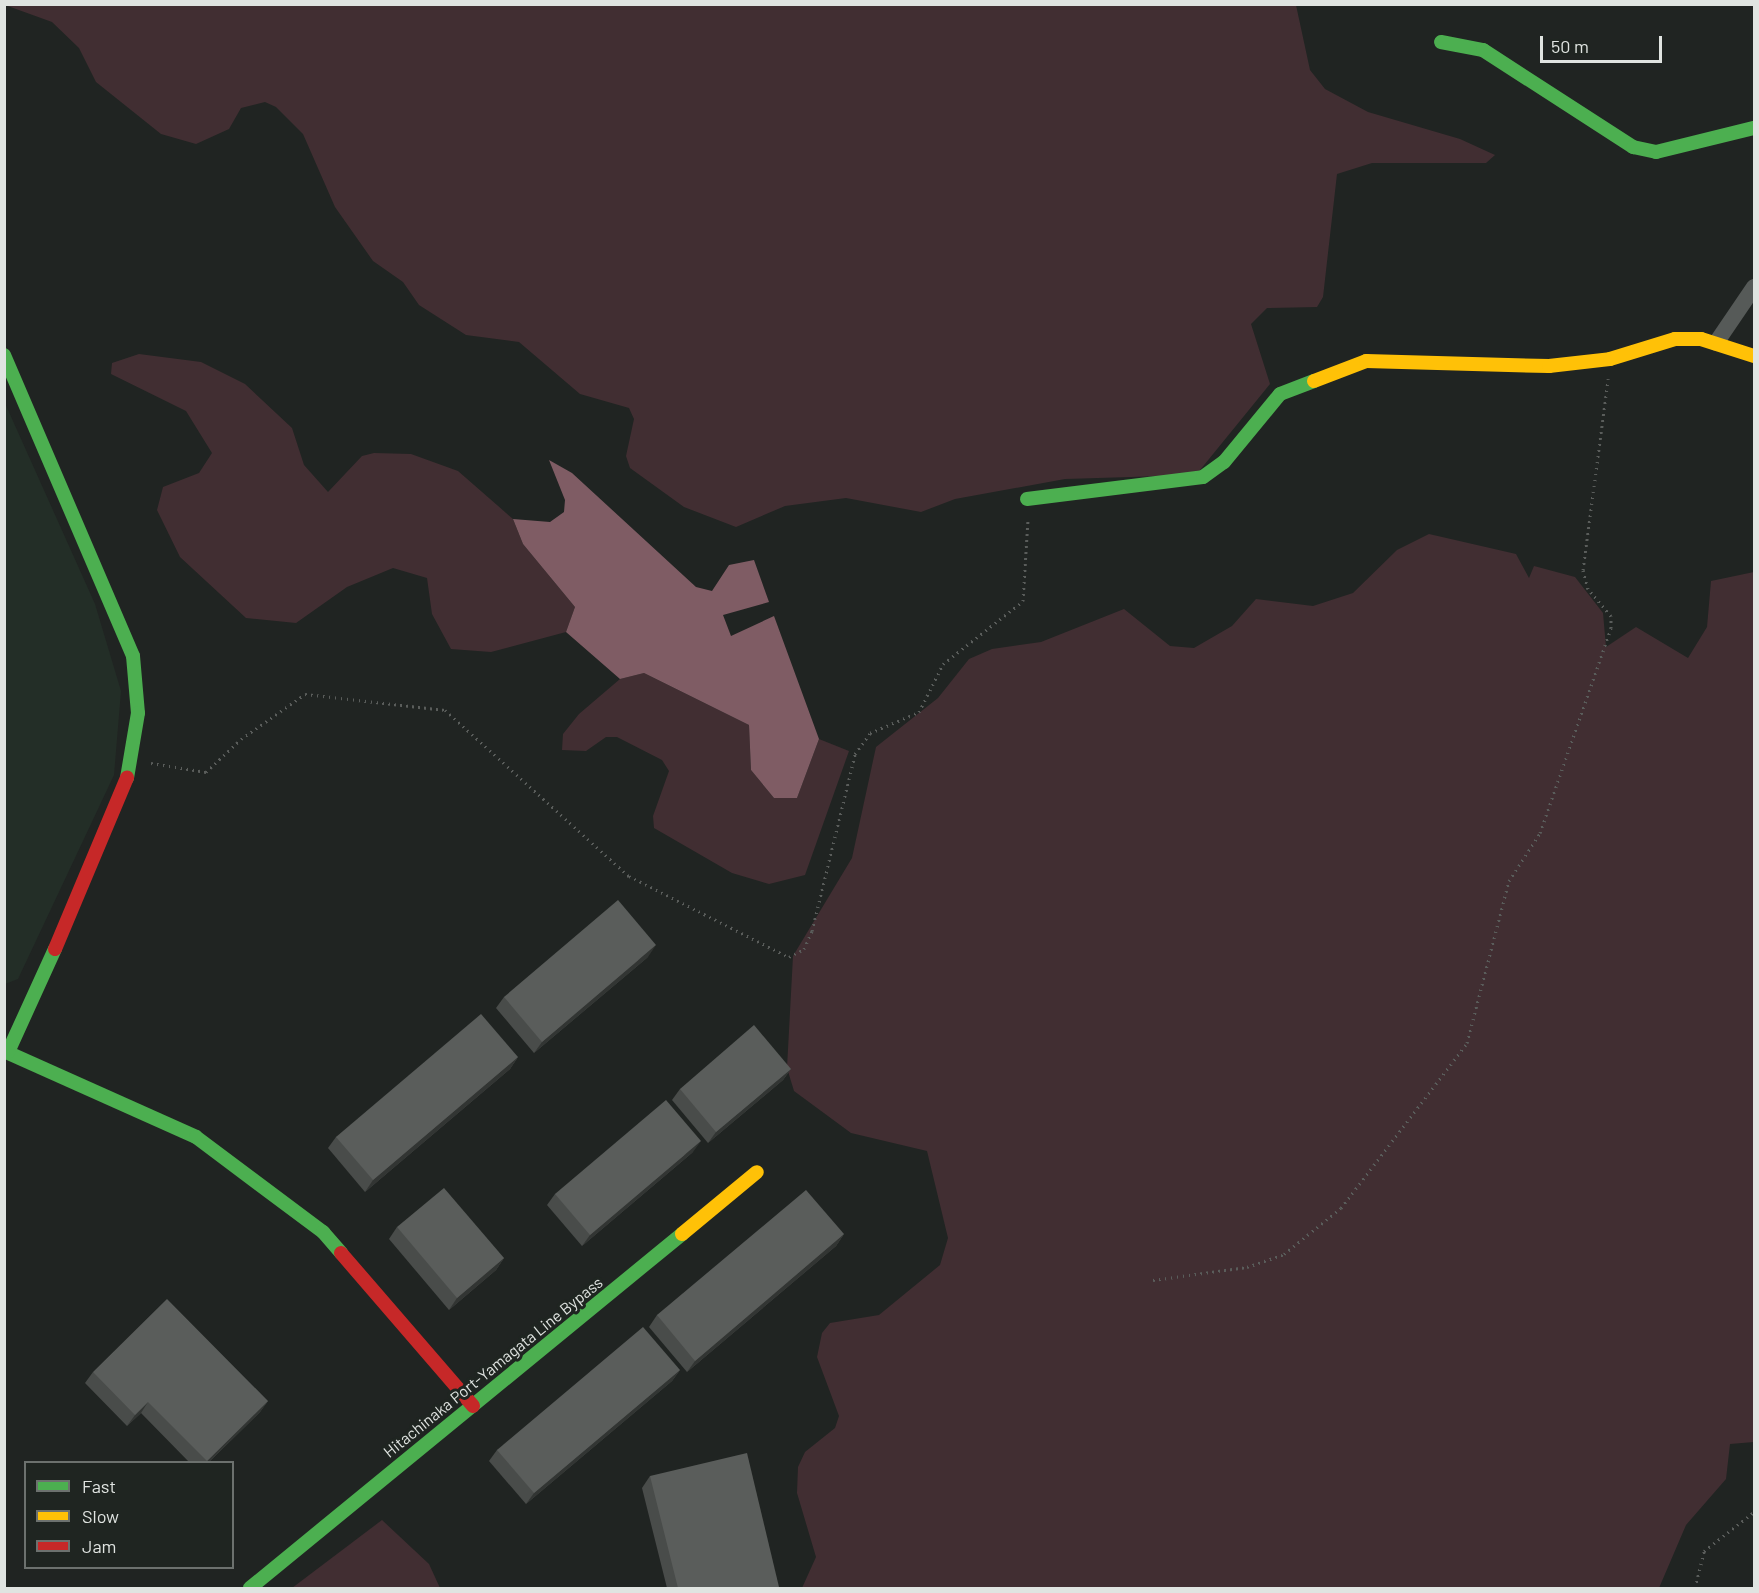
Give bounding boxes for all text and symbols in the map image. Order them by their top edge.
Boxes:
scale bar [1543,24,1664,62]
text: 50 m [1551,35,1589,57]
street label: Hitachinaka Port-Yamagata Line Bypass [380,1273,606,1461]
legend [24,1461,234,1569]
text: Fast [82,1475,116,1497]
text: Slow [82,1505,119,1527]
text: Jam [82,1535,116,1557]

